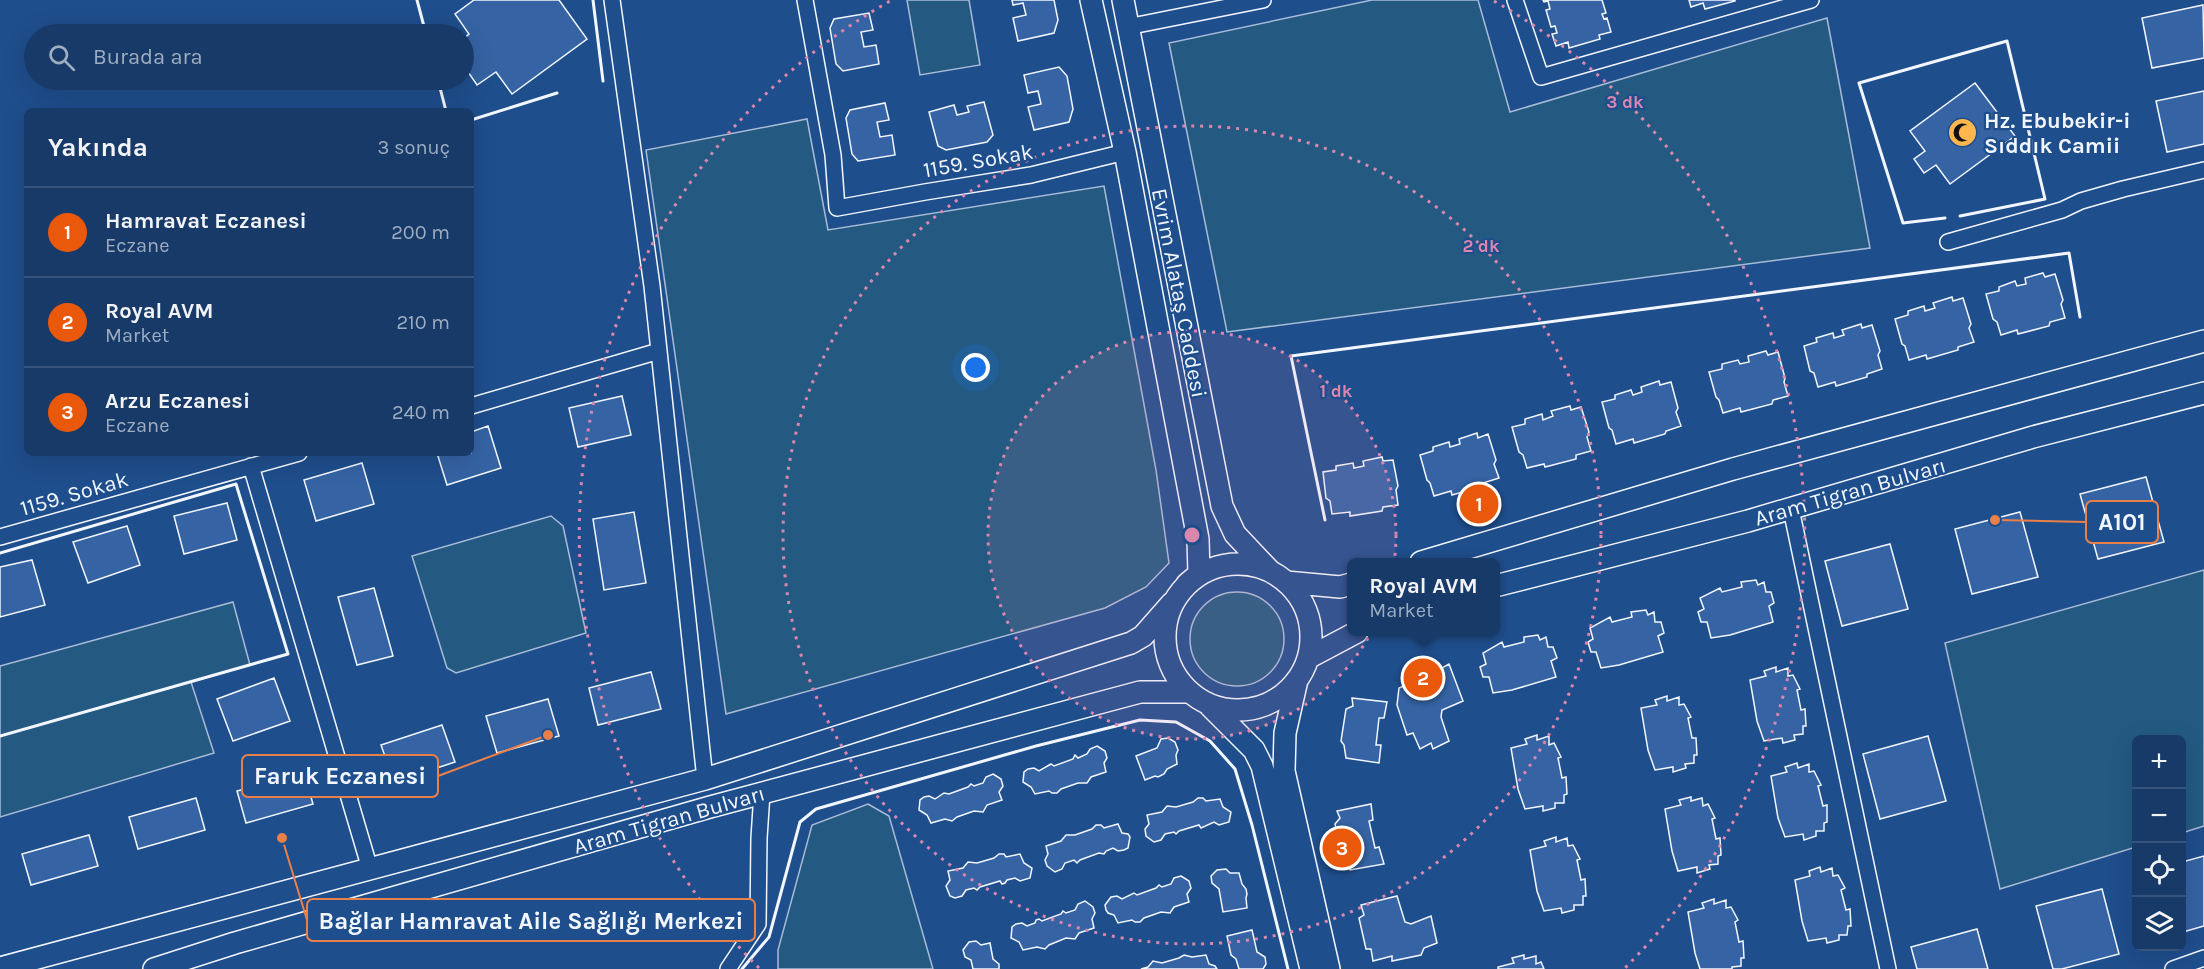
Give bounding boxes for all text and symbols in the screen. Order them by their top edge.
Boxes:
search box [24,24,474,90]
icon: search [45,41,78,74]
text: Burada ara [93,44,203,70]
text: 3 dk [1606,91,1644,113]
place label: Hz. Ebubekir-i Sıddık Camii [1984,108,2130,159]
mosque icon: Hz. Ebubekir-i Sıddık Camii [1947,117,1979,149]
text: Yakında [48,132,148,163]
text: 3 sonuç [378,136,450,159]
street label: 1159. Sokak [921,139,1035,183]
street label: Evrim Alataş Caddesi [1146,186,1212,400]
text: Hamravat Eczanesi [105,208,307,234]
text: 1 [64,221,71,244]
text: 200 m [391,221,450,244]
text: Eczane [105,234,169,257]
text: 2 dk [1462,235,1500,257]
text: Royal AVM [105,298,213,324]
text: 2 [61,311,74,334]
text: 210 m [396,311,450,334]
text: Market [105,324,169,347]
your location [961,353,990,382]
text: 1 dk [1320,380,1353,402]
text: Arzu Eczanesi [105,388,250,414]
text: 3 [61,401,74,424]
text: 240 m [392,401,450,424]
text: Eczane [105,414,169,437]
street label: Aram Tigran Bulvarı [1752,452,1949,532]
street label: 1159. Sokak [17,466,131,522]
pin: 1 [1460,482,1498,526]
callout: A101 [2086,501,2158,543]
text: A101 [2098,508,2146,536]
centre of rings [1182,525,1202,545]
popup [1347,558,1500,636]
text: Royal AVM [1369,573,1478,599]
text: Market [1369,599,1434,622]
pin: 2 [1404,656,1442,700]
map controls [2132,735,2186,951]
button: + [2132,735,2186,789]
callout: Faruk Eczanesi [242,755,438,797]
text: Faruk Eczanesi [254,762,426,790]
street label: Aram Tigran Bulvarı [571,780,768,860]
button: − [2132,789,2186,843]
pin: 3 [1322,826,1362,870]
button: locate [2132,843,2186,897]
button: layers [2132,897,2186,951]
callout: Bağlar Hamravat Aile Sağlığı Merkezi [307,899,755,941]
text: Bağlar Hamravat Aile Sağlığı Merkezi [319,907,743,935]

